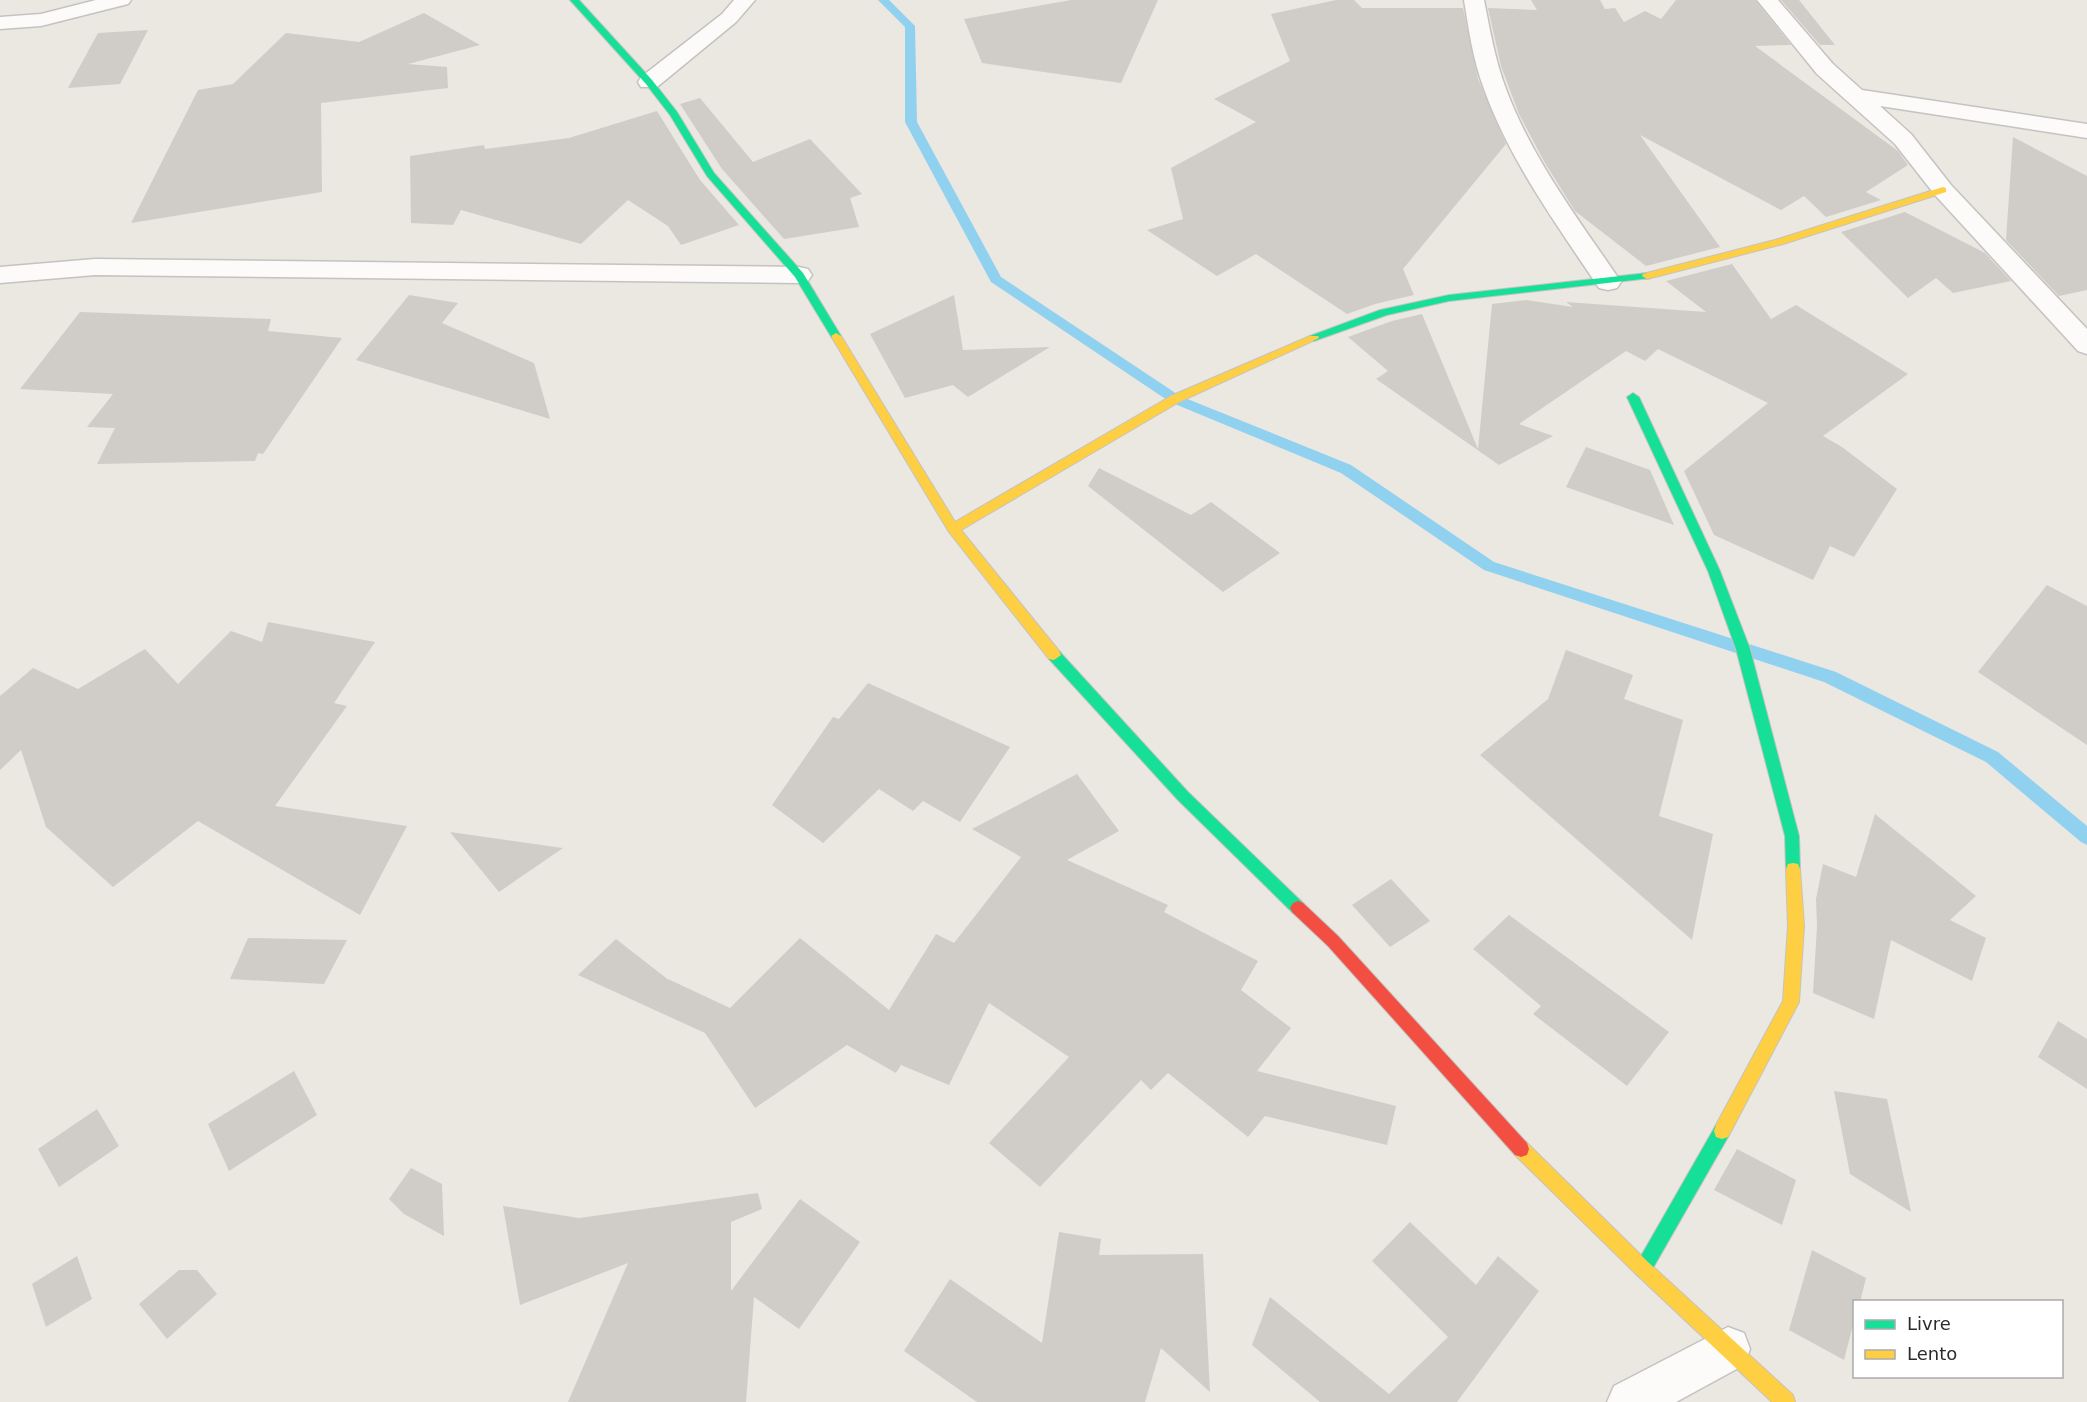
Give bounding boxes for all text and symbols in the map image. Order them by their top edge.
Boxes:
legend [1853,1300,2063,1378]
text: Livre [1907,1313,1951,1334]
text: Lento [1907,1343,1957,1364]

